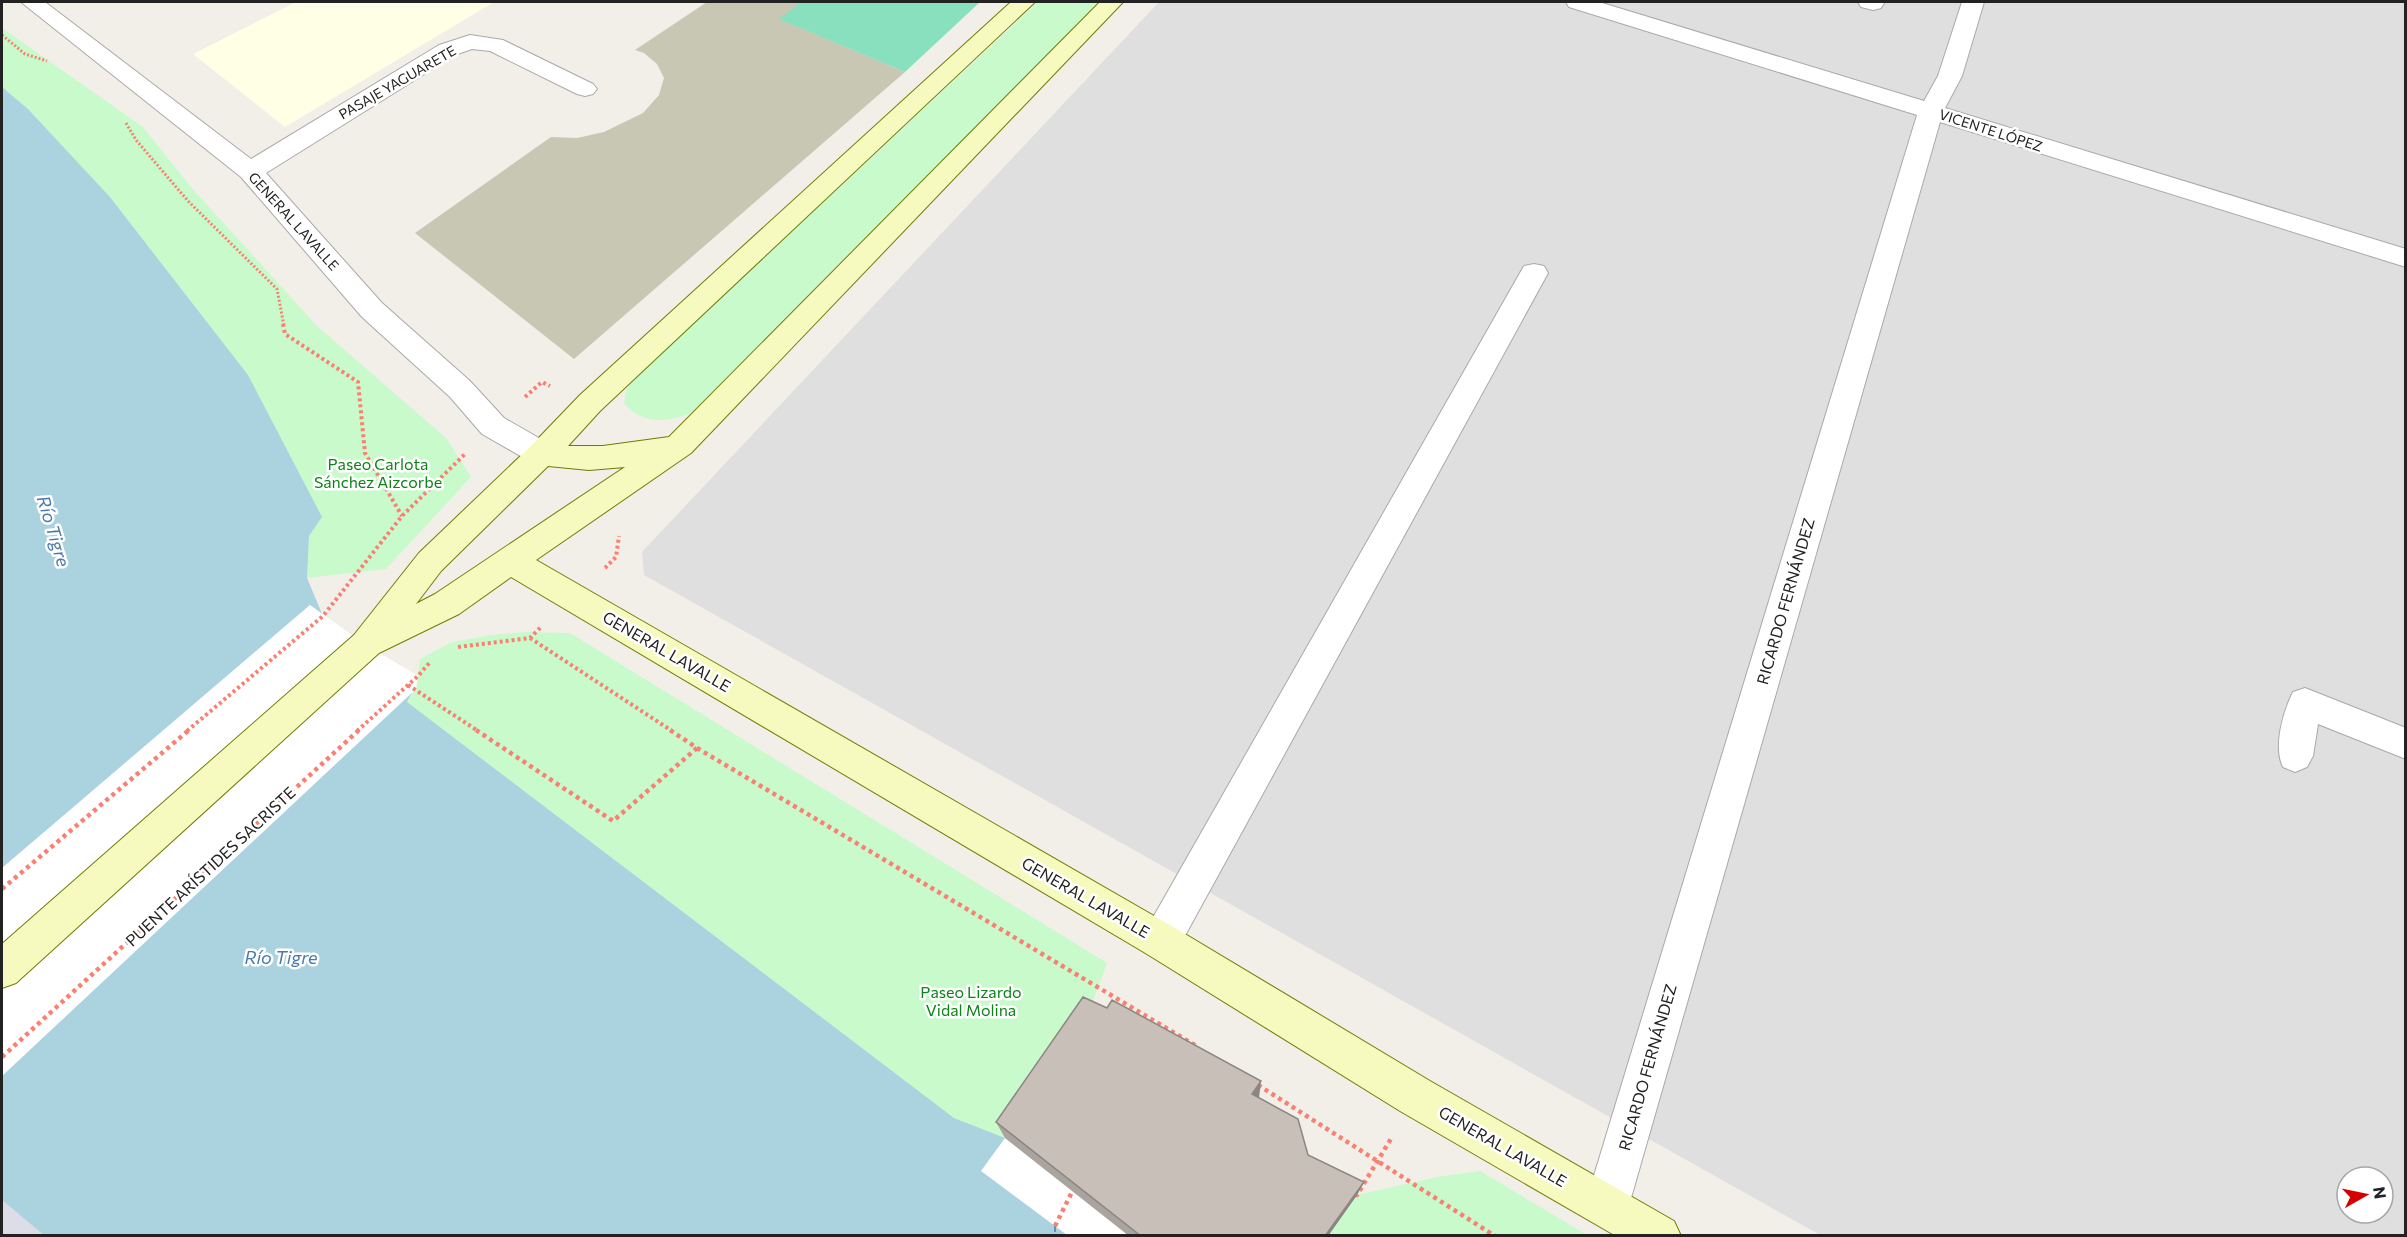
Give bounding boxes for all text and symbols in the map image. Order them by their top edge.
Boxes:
street label: PASAJE YAGUARETE [335,42,459,122]
street label: VICENTE LÓPEZ [1937,105,2045,155]
street label: GENERAL LAVALLE [245,168,343,274]
park label: Paseo Carlota Sánchez Aizcorbe [314,454,442,491]
water label: Río Tigre [33,493,75,570]
street label: RICARDO FERNÁNDEZ [1752,516,1818,686]
street label: GENERAL LAVALLE [600,607,734,695]
street label: PUENTE ARÍSTIDES SACRISTE [121,782,299,950]
street label: GENERAL LAVALLE [1019,853,1153,941]
water label: Río Tigre [244,946,318,968]
park label: Paseo Lizardo Vidal Molina [920,982,1022,1019]
street label: RICARDO FERNÁNDEZ [1614,982,1680,1152]
street label: GENERAL LAVALLE [1436,1102,1570,1190]
north arrow [2335,1165,2395,1225]
text: N [2370,1185,2391,1200]

